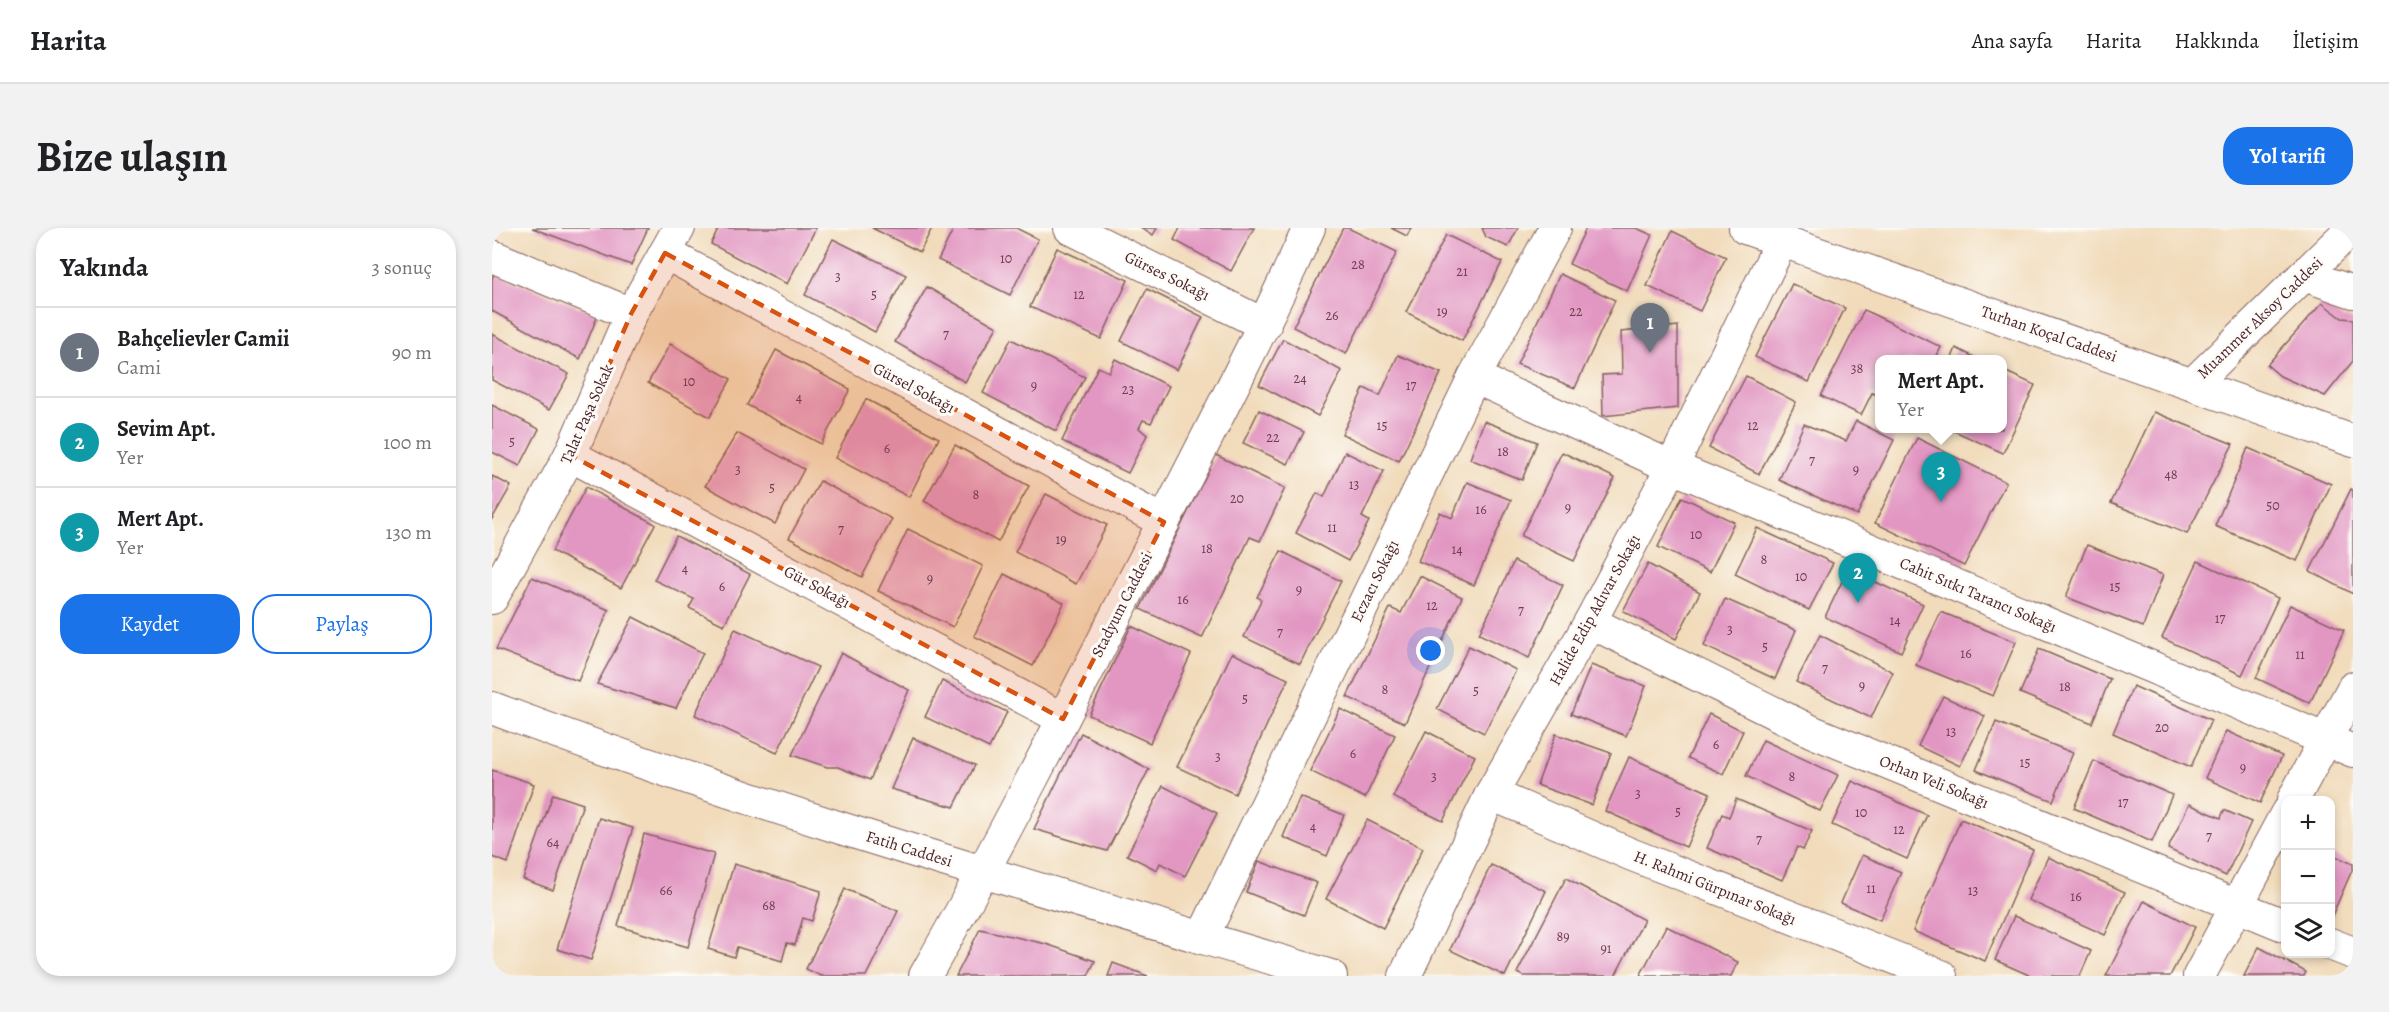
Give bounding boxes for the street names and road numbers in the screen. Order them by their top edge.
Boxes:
street label: Gürses Sokağı [1121,246,1213,306]
street label: Muammer Aksoy Caddesi [2192,252,2328,384]
street label: Turhan Koçal Caddesi [1978,300,2120,368]
street label: Gürsel Sokağı [869,357,959,419]
street label: Talat Paşa Sokak [555,360,619,468]
street label: Halide Edip Adıvar Sokağı [1544,530,1646,690]
street label: Eczacı Sokağı [1346,536,1404,626]
street label: Stadyum Caddesi [1086,549,1158,661]
street label: Cahit Sıtkı Tarancı Sokağı [1896,552,2060,638]
street label: Gür Sokağı [780,560,854,614]
street label: Orhan Veli Sokağı [1876,750,1992,814]
street label: Fatih Caddesi [863,825,955,873]
street label: H. Rahmi Gürpınar Sokağı [1631,845,1799,931]

